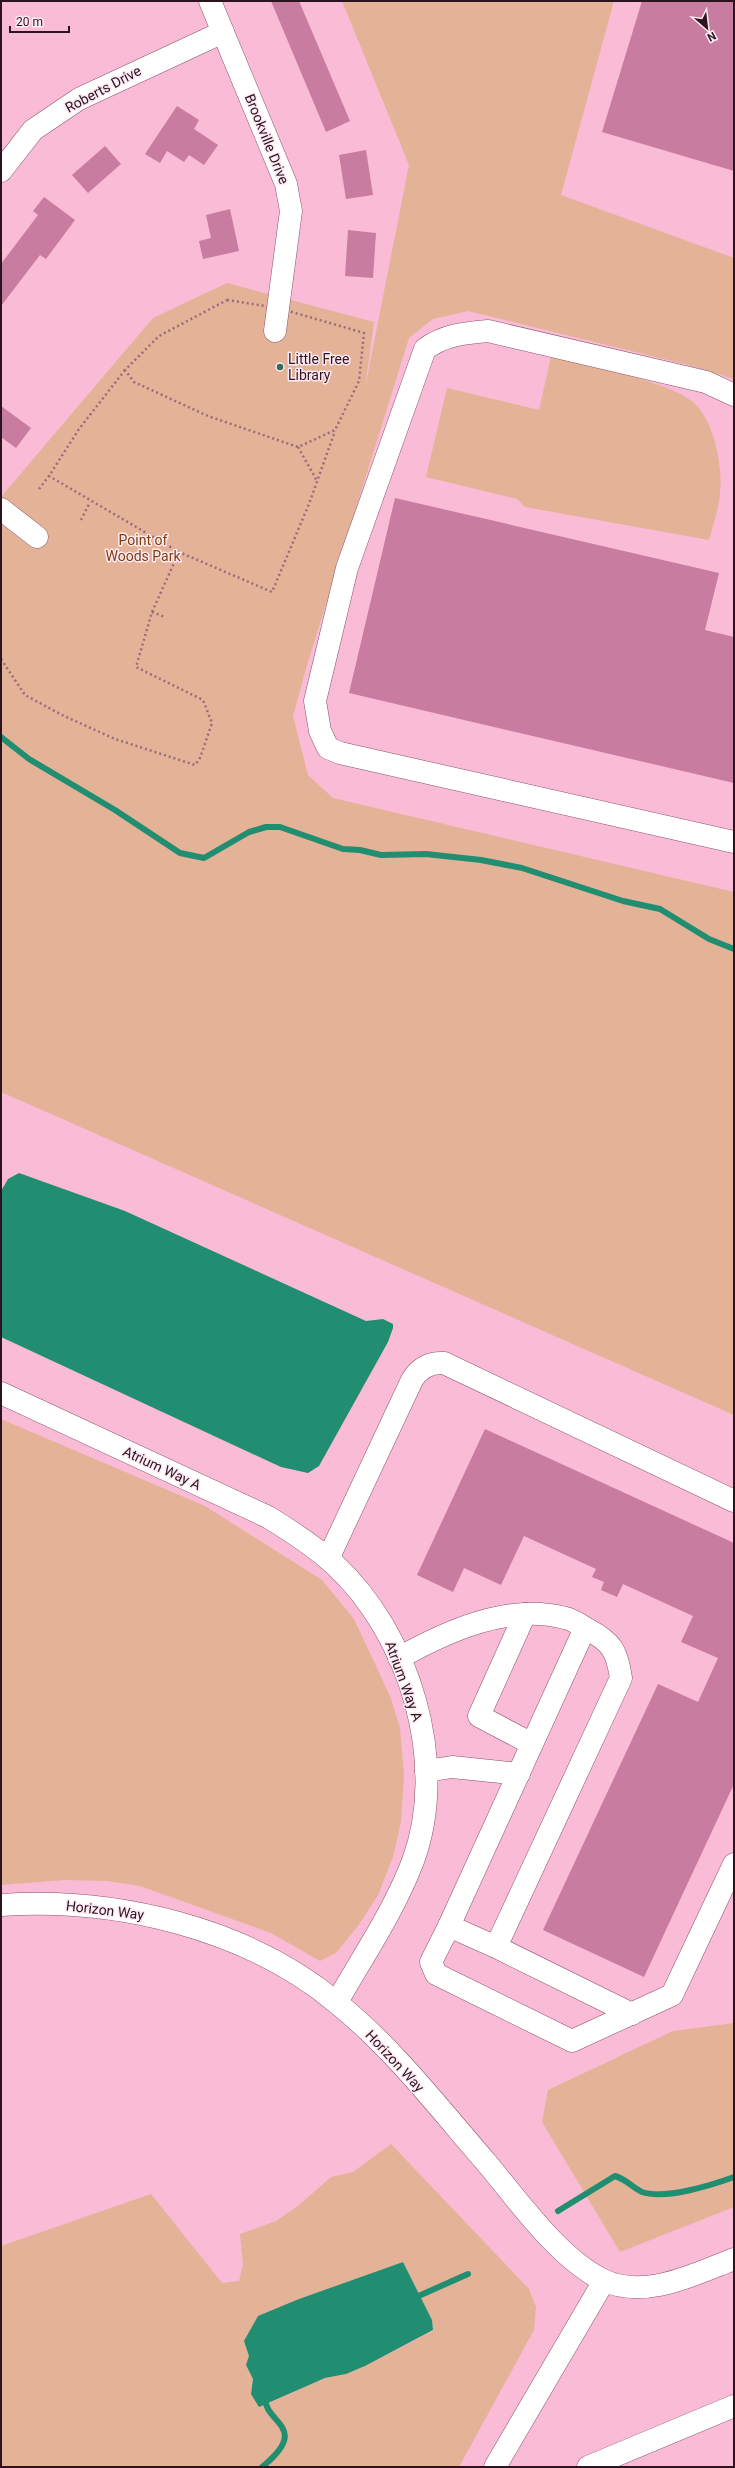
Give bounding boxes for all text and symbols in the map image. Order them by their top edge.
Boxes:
scale bar [10,8,69,34]
north arrow [687,8,727,48]
text: 20 m [16,15,43,29]
text: N [705,29,718,44]
street label: Roberts Drive [62,62,144,116]
street label: Brookville Drive [242,92,292,186]
place label: Little Free Library [288,351,349,383]
marker: Little Free Library [275,362,285,372]
park label: Point of Woods Park [106,532,181,564]
street label: Atrium Way A [120,1443,204,1493]
street label: Atrium Way A [382,1639,426,1723]
street label: Horizon Way [65,1897,145,1923]
street label: Horizon Way [362,2027,428,2095]

